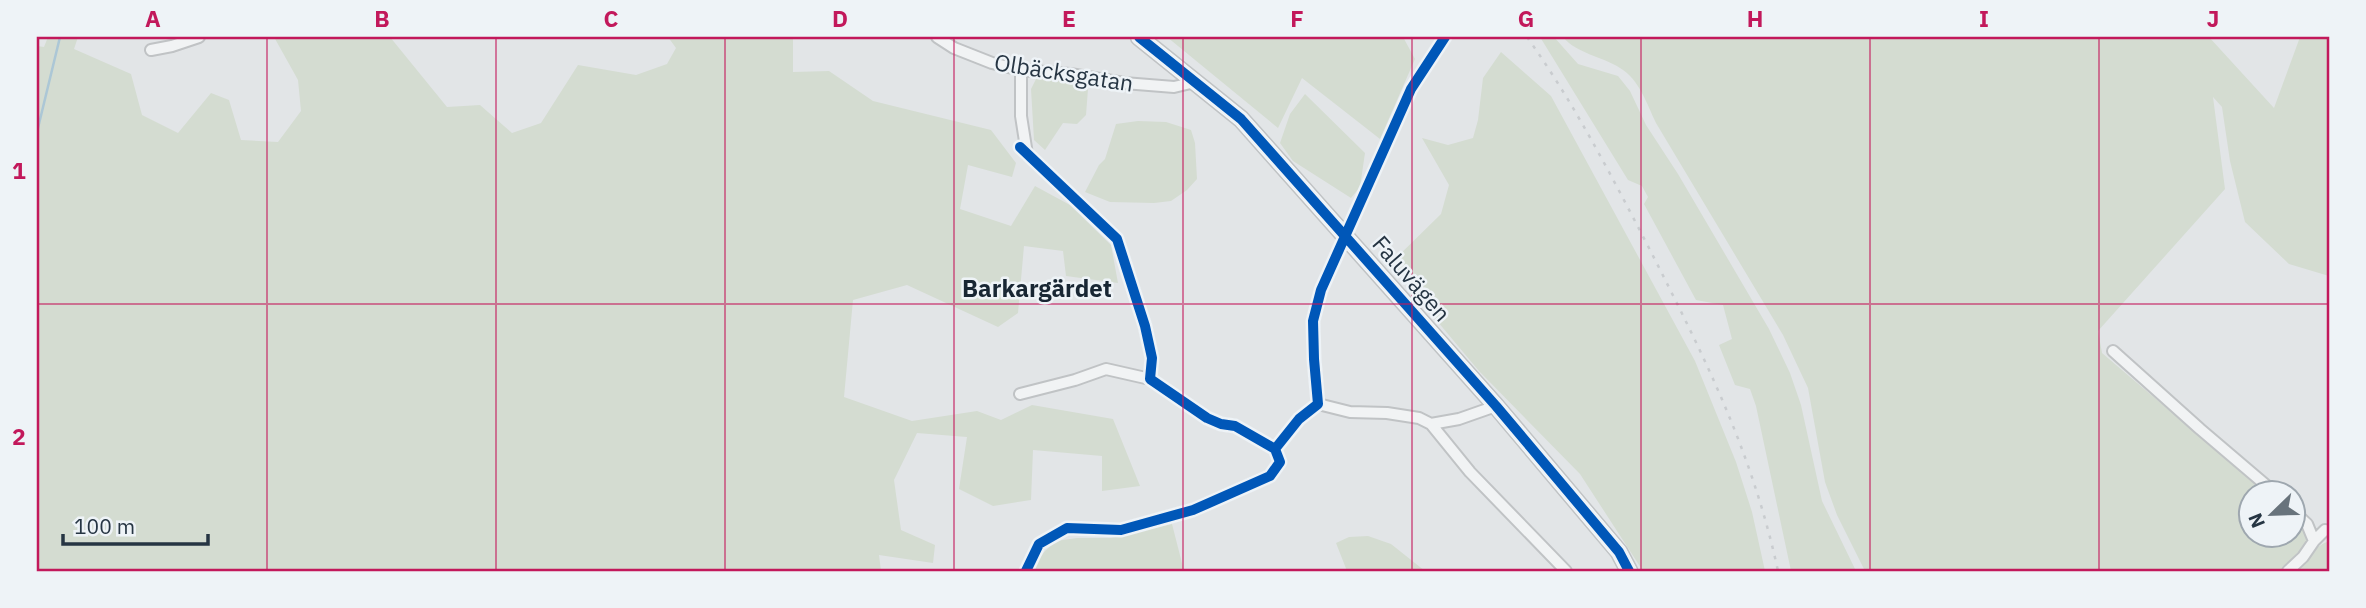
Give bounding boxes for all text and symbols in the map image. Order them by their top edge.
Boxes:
text: A [145,3,161,33]
text: B [374,3,390,33]
text: C [604,3,619,33]
text: D [832,3,848,33]
text: E [1062,3,1076,33]
text: F [1290,3,1304,33]
text: G [1518,3,1534,33]
text: H [1747,3,1763,33]
text: I [1979,3,1989,33]
text: J [2207,3,2219,33]
street label: Olbäcksgatan [992,46,1136,98]
text: 1 [12,155,26,185]
street label: Faluvägen [1366,229,1458,327]
district label: Barkargärdet [962,272,1112,304]
text: 2 [12,421,26,451]
north arrow [2236,478,2306,548]
scale bar [63,503,208,547]
text: N [2243,510,2270,532]
text: 100 m [74,512,135,540]

